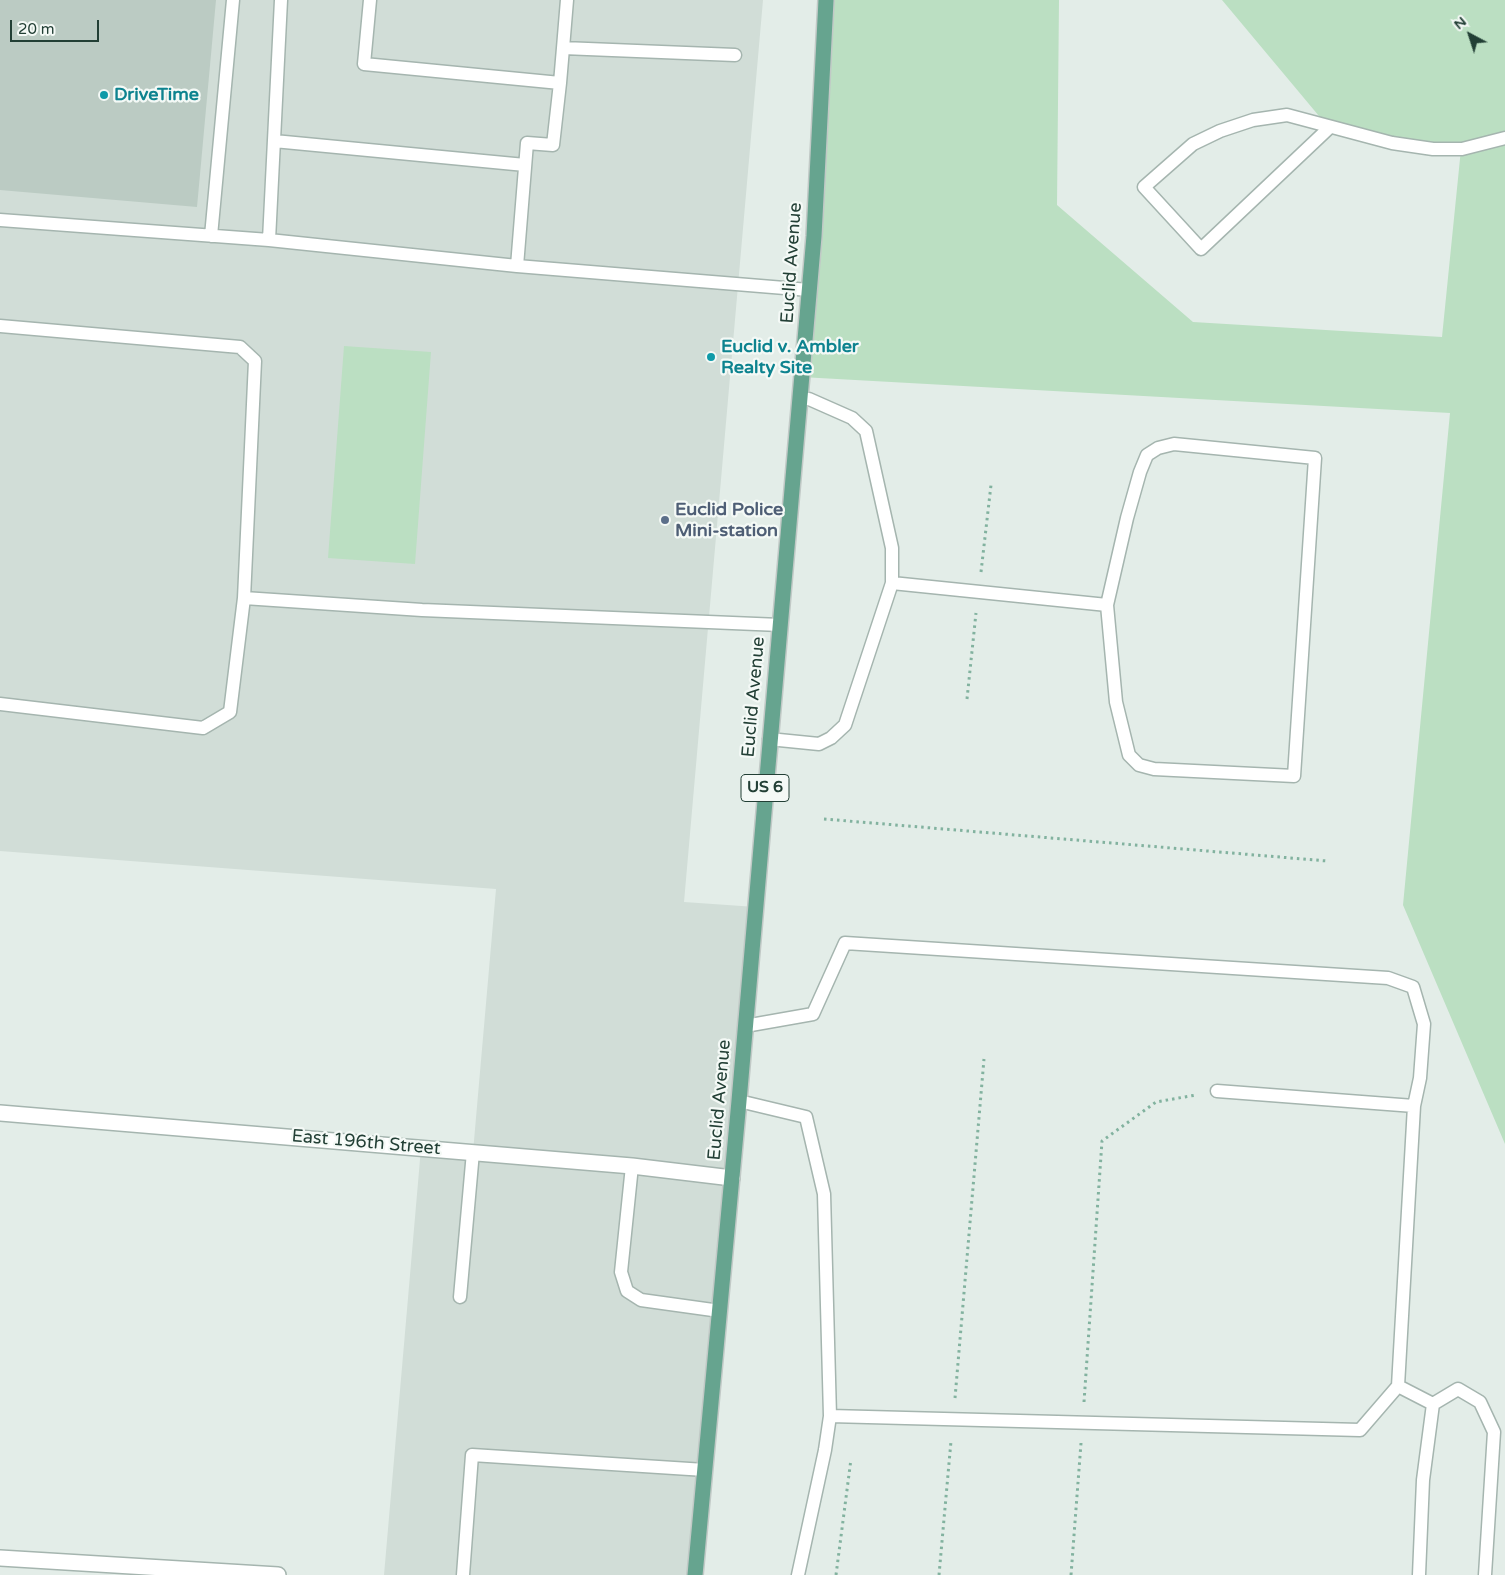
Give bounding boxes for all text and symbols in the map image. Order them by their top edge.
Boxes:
scale bar [12,10,101,42]
north arrow [1445,10,1495,60]
text: N [1450,13,1470,33]
text: 20 m [18,20,55,38]
place label: DriveTime [114,84,199,106]
marker: DriveTime [98,89,110,101]
street label: Euclid Avenue [777,202,807,324]
place label: Euclid v. Ambler Realty Site [721,336,859,378]
marker: Euclid v. Ambler Realty Site [705,351,717,363]
place label: Euclid Police Mini-station [675,499,783,542]
marker: Euclid Police Mini-station [659,514,671,526]
street label: Euclid Avenue [738,636,770,758]
road number: US 6 [741,774,789,801]
street label: Euclid Avenue [704,1039,736,1161]
street label: East 196th Street [291,1126,441,1160]

